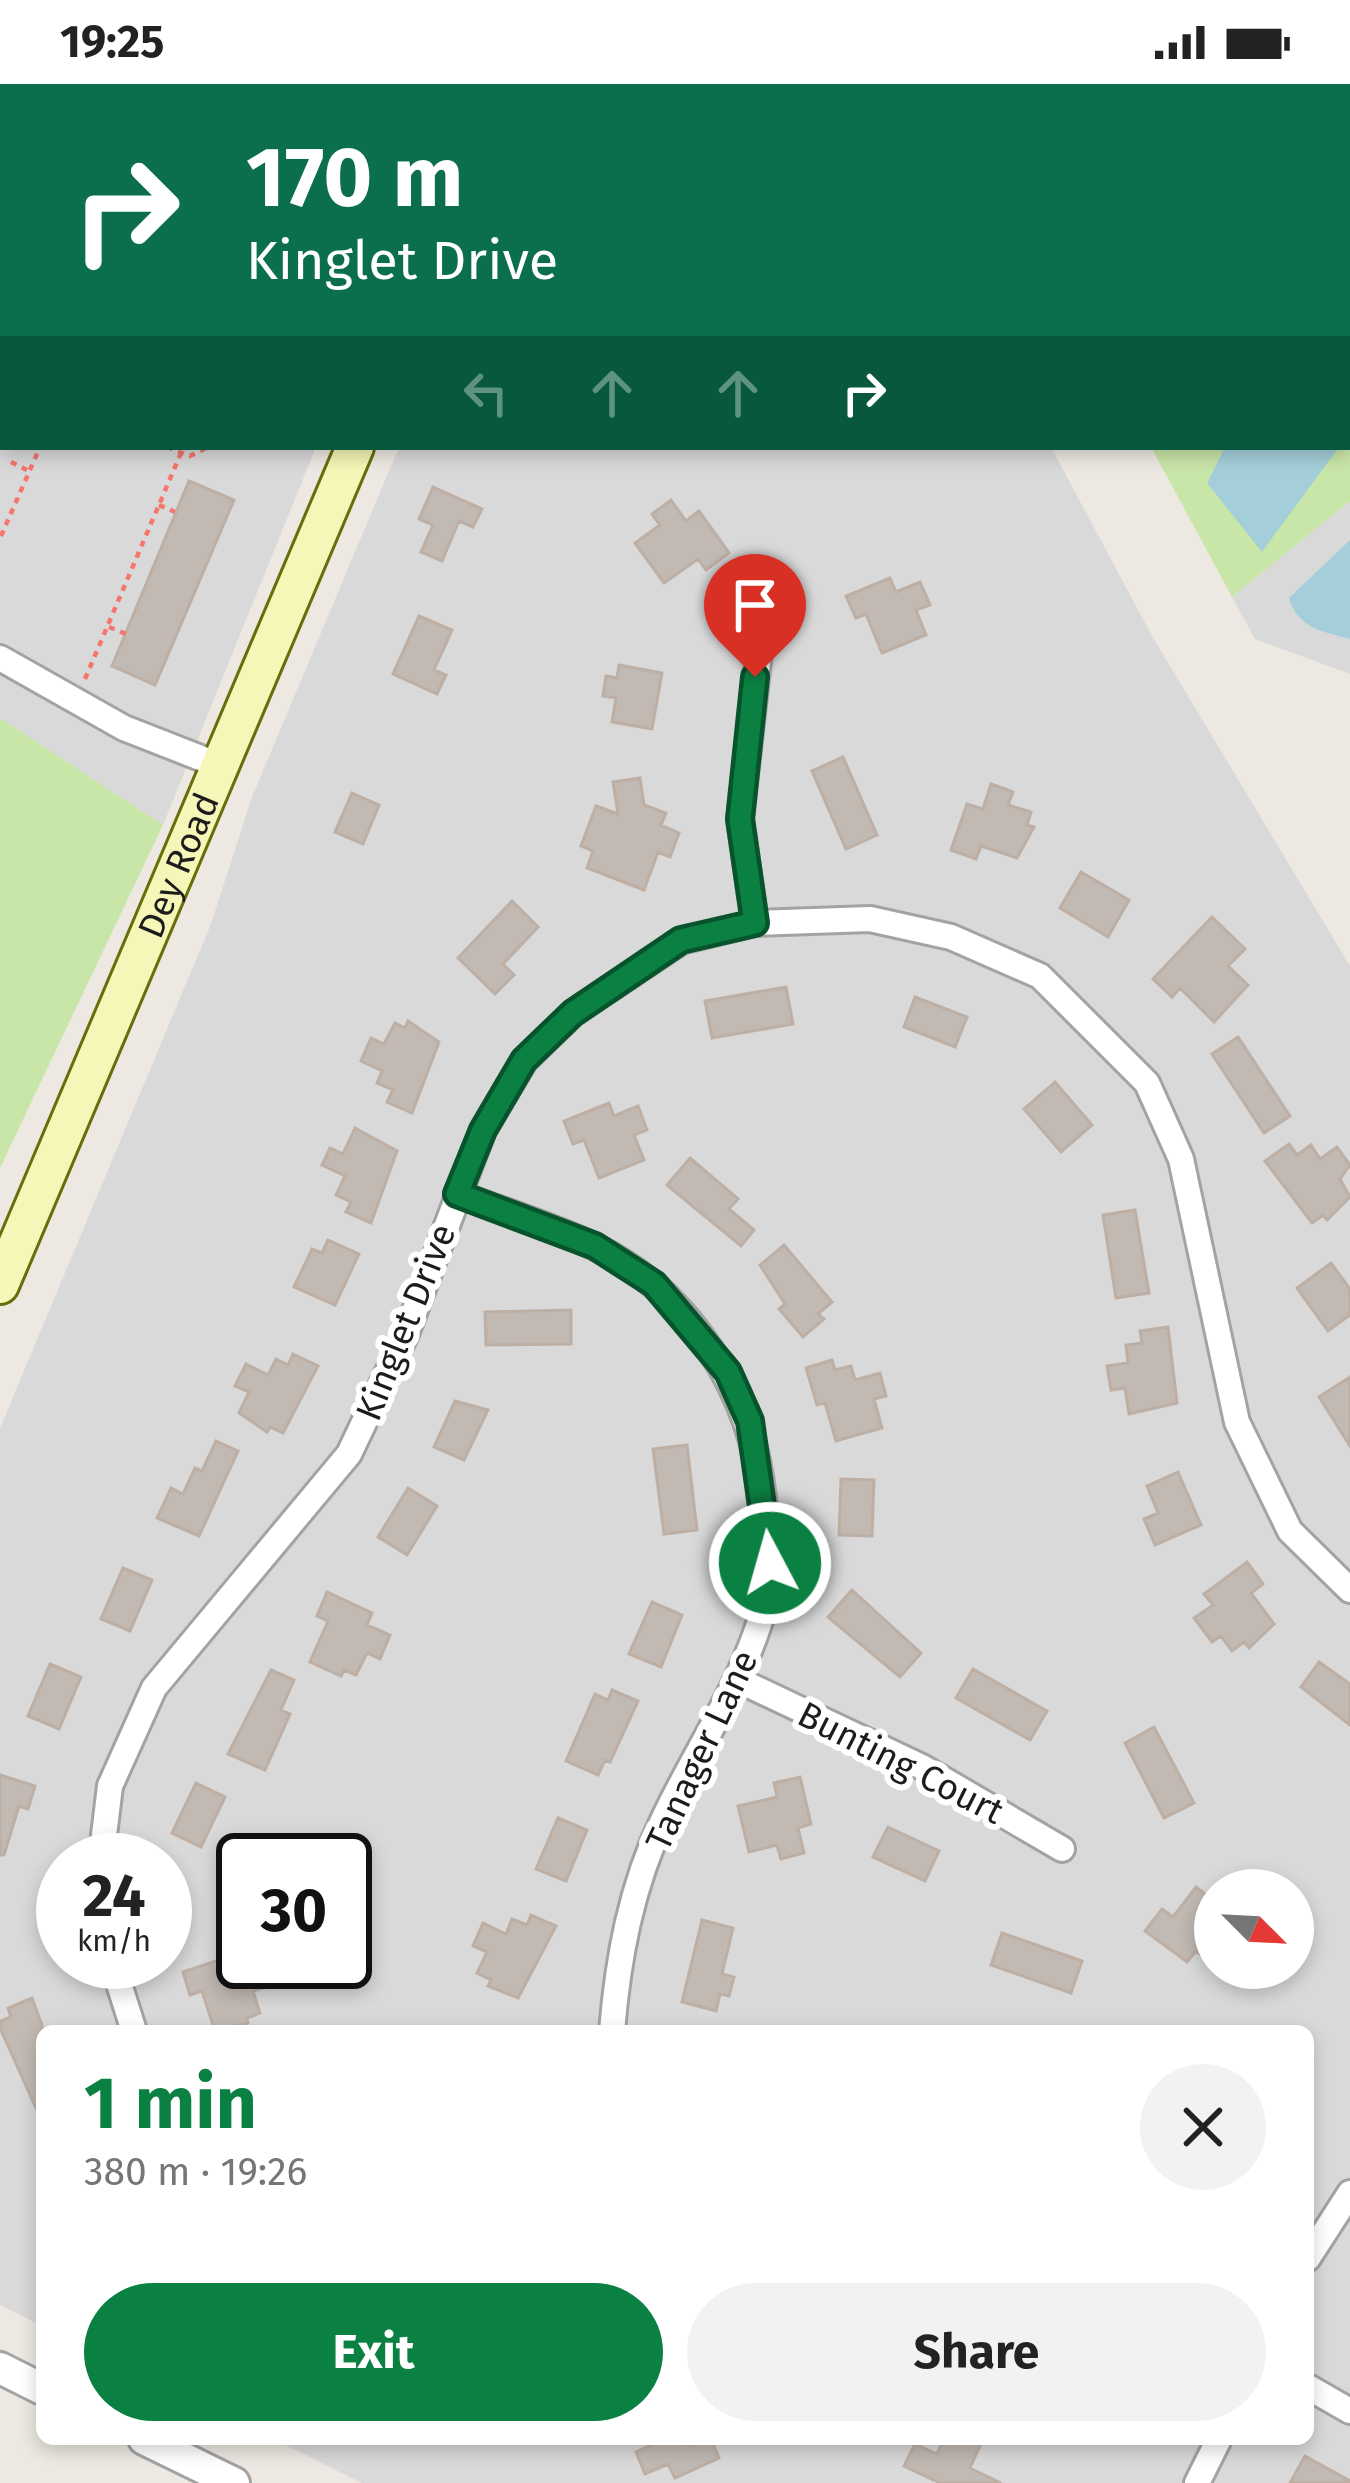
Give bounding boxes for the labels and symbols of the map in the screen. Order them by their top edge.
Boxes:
pin [704,554,806,677]
street label: Dey Road [129,786,229,945]
street label: Kinglet Drive [347,1218,465,1427]
position arrow [707,1500,833,1626]
street label: Tanager Lane [636,1643,767,1858]
street label: Bunting Court [790,1692,1011,1834]
speed limit sign: 30 [216,1833,372,1989]
north arrow [1194,1869,1314,1989]

